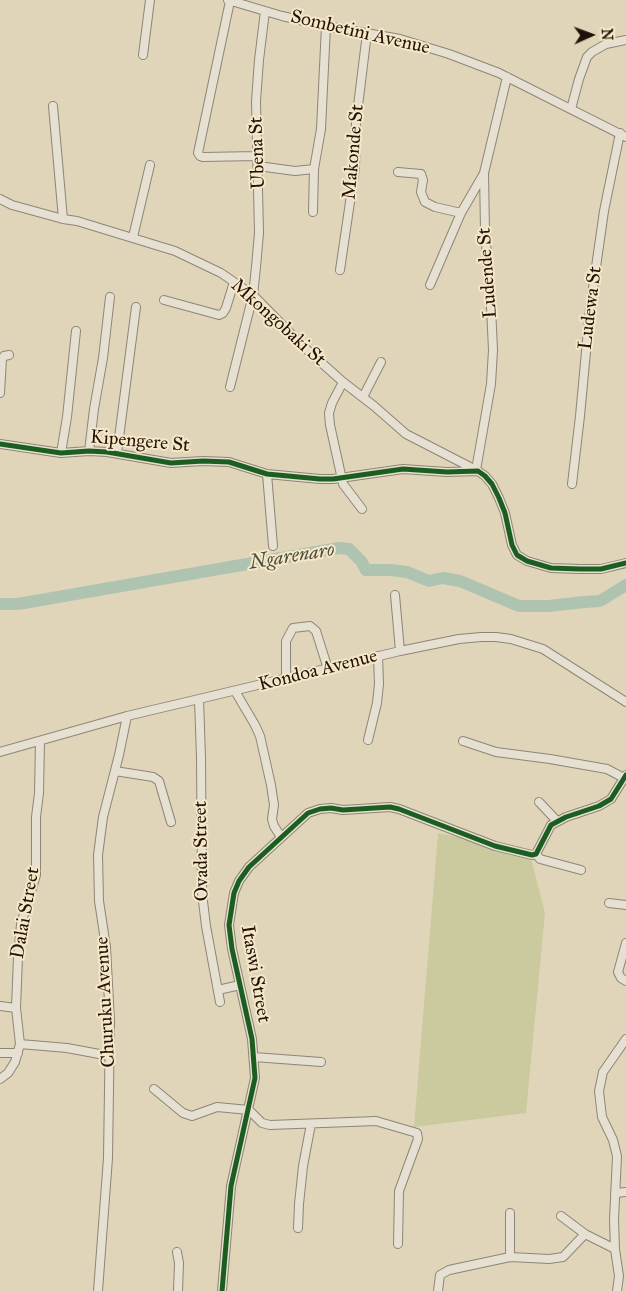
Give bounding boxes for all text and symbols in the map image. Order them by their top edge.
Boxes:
street label: Sombetini Avenue [288,6,432,60]
north arrow [566,10,616,60]
text: N [598,28,615,41]
street label: Makonde St [338,103,370,201]
street label: Ubena St [245,116,271,190]
street label: Ludende St [473,227,503,319]
street label: Ludewa St [575,265,607,351]
street label: Mkongobaki St [226,274,330,372]
street label: Kipengere St [89,426,191,458]
water label: Ngarenaro [248,538,336,576]
street label: Kondoa Avenue [256,645,380,697]
street label: Ovada Street [190,801,214,901]
street label: Dalai Street [7,865,45,961]
street label: Itaswi Street [235,924,275,1024]
street label: Churuku Avenue [91,936,121,1068]

